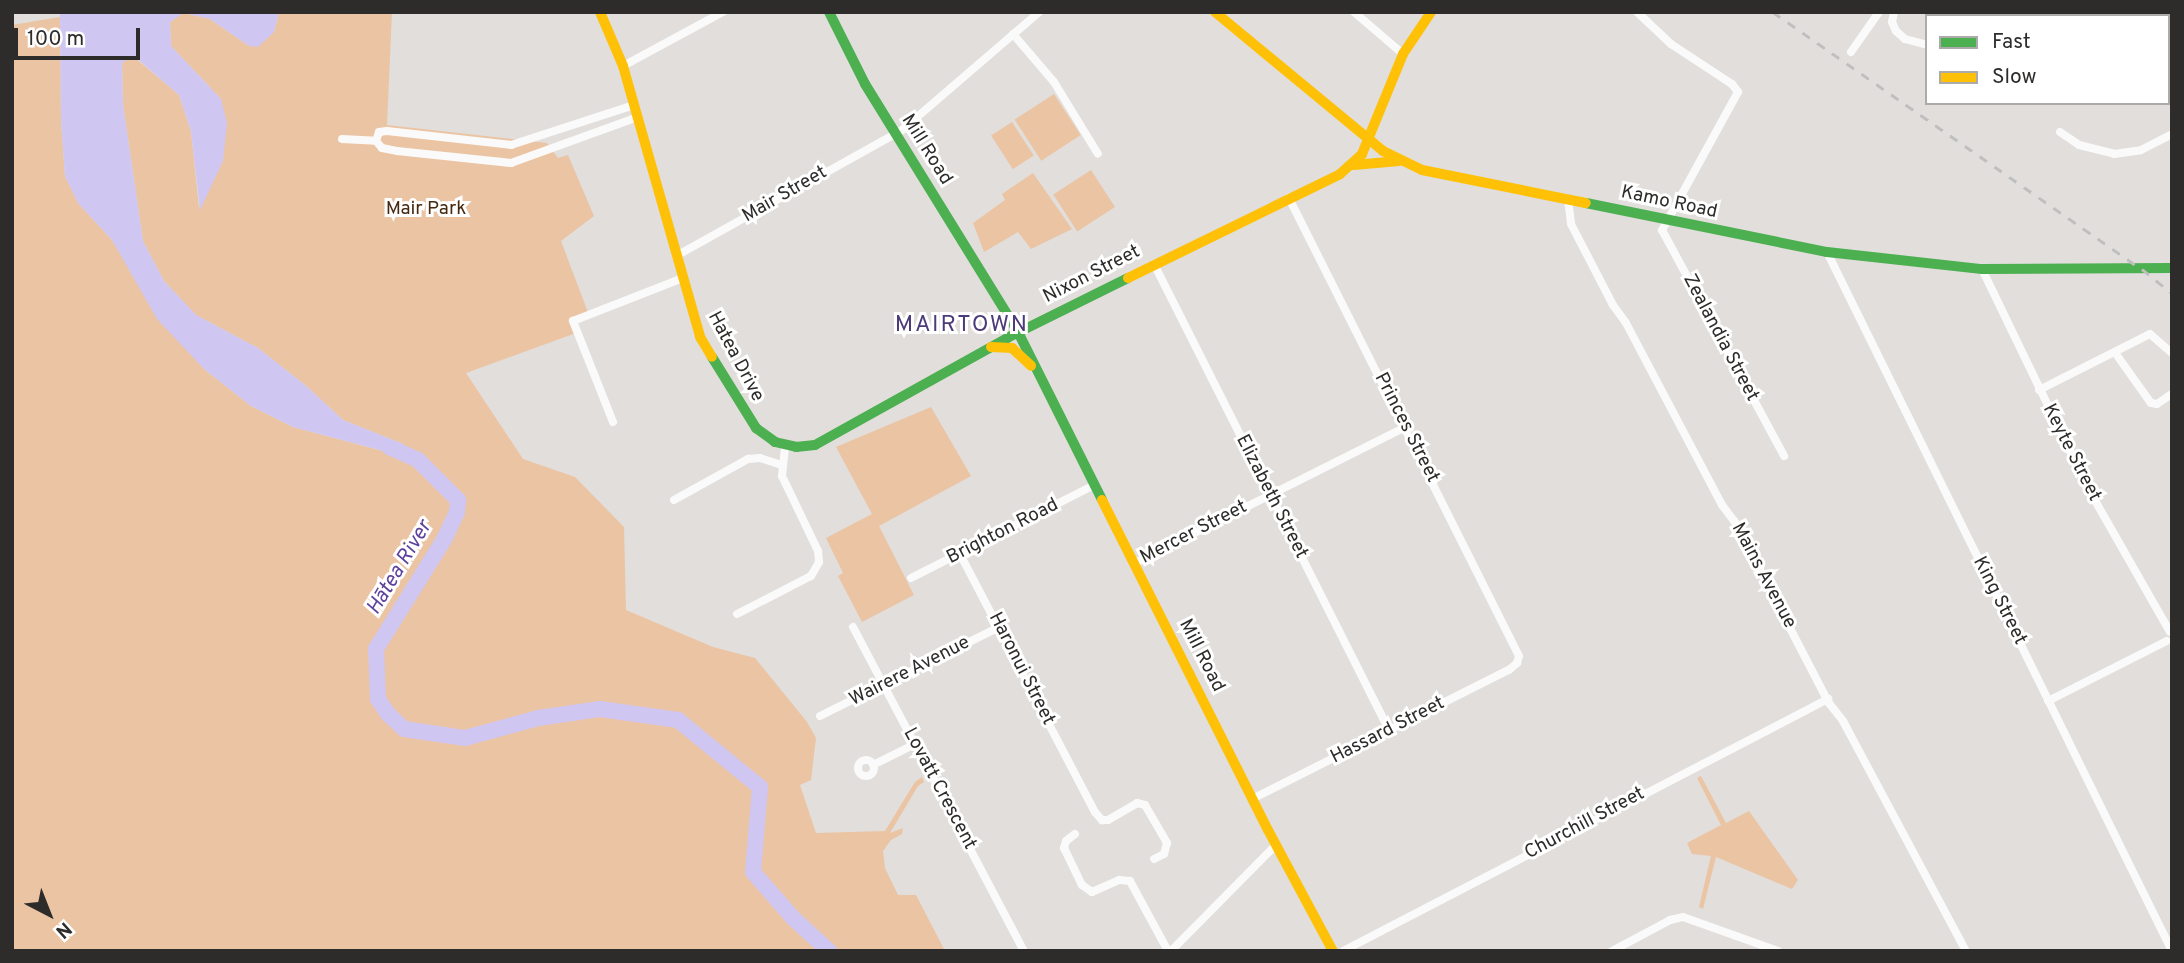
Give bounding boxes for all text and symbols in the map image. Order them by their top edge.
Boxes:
scale bar [18,14,144,58]
legend [1925,14,2170,105]
text: 100 m [27,26,84,53]
text: Fast [1992,29,2031,56]
text: Slow [1992,64,2037,91]
street label: Mill Road [896,111,956,189]
street label: Mair Street [739,162,831,228]
street label: Kamo Road [1619,182,1719,224]
park label: Mair Park [386,199,466,221]
street label: Nixon Street [1040,241,1144,309]
street label: Zealandia Street [1677,271,1763,405]
street label: Hatea Drive [702,308,768,406]
district label: MAIRTOWN [896,312,1028,340]
street label: Princes Street [1369,369,1443,487]
street label: Keyte Street [2037,401,2105,505]
street label: Elizabeth Street [1230,431,1312,563]
street label: Brighton Road [943,494,1063,570]
street label: Mercer Street [1137,496,1251,570]
water label: Hātea River [362,516,438,620]
street label: Mains Avenue [1725,519,1801,633]
street label: King Street [1967,553,2031,649]
street label: Haronui Street [983,609,1059,729]
street label: Mill Road [1173,616,1229,696]
street label: Wairere Avenue [846,632,974,712]
street label: Hassard Street [1327,692,1449,770]
street label: Lovatt Crescent [897,724,981,854]
street label: Churchill Street [1521,783,1649,865]
north arrow [14,879,84,949]
text: N [50,916,76,943]

